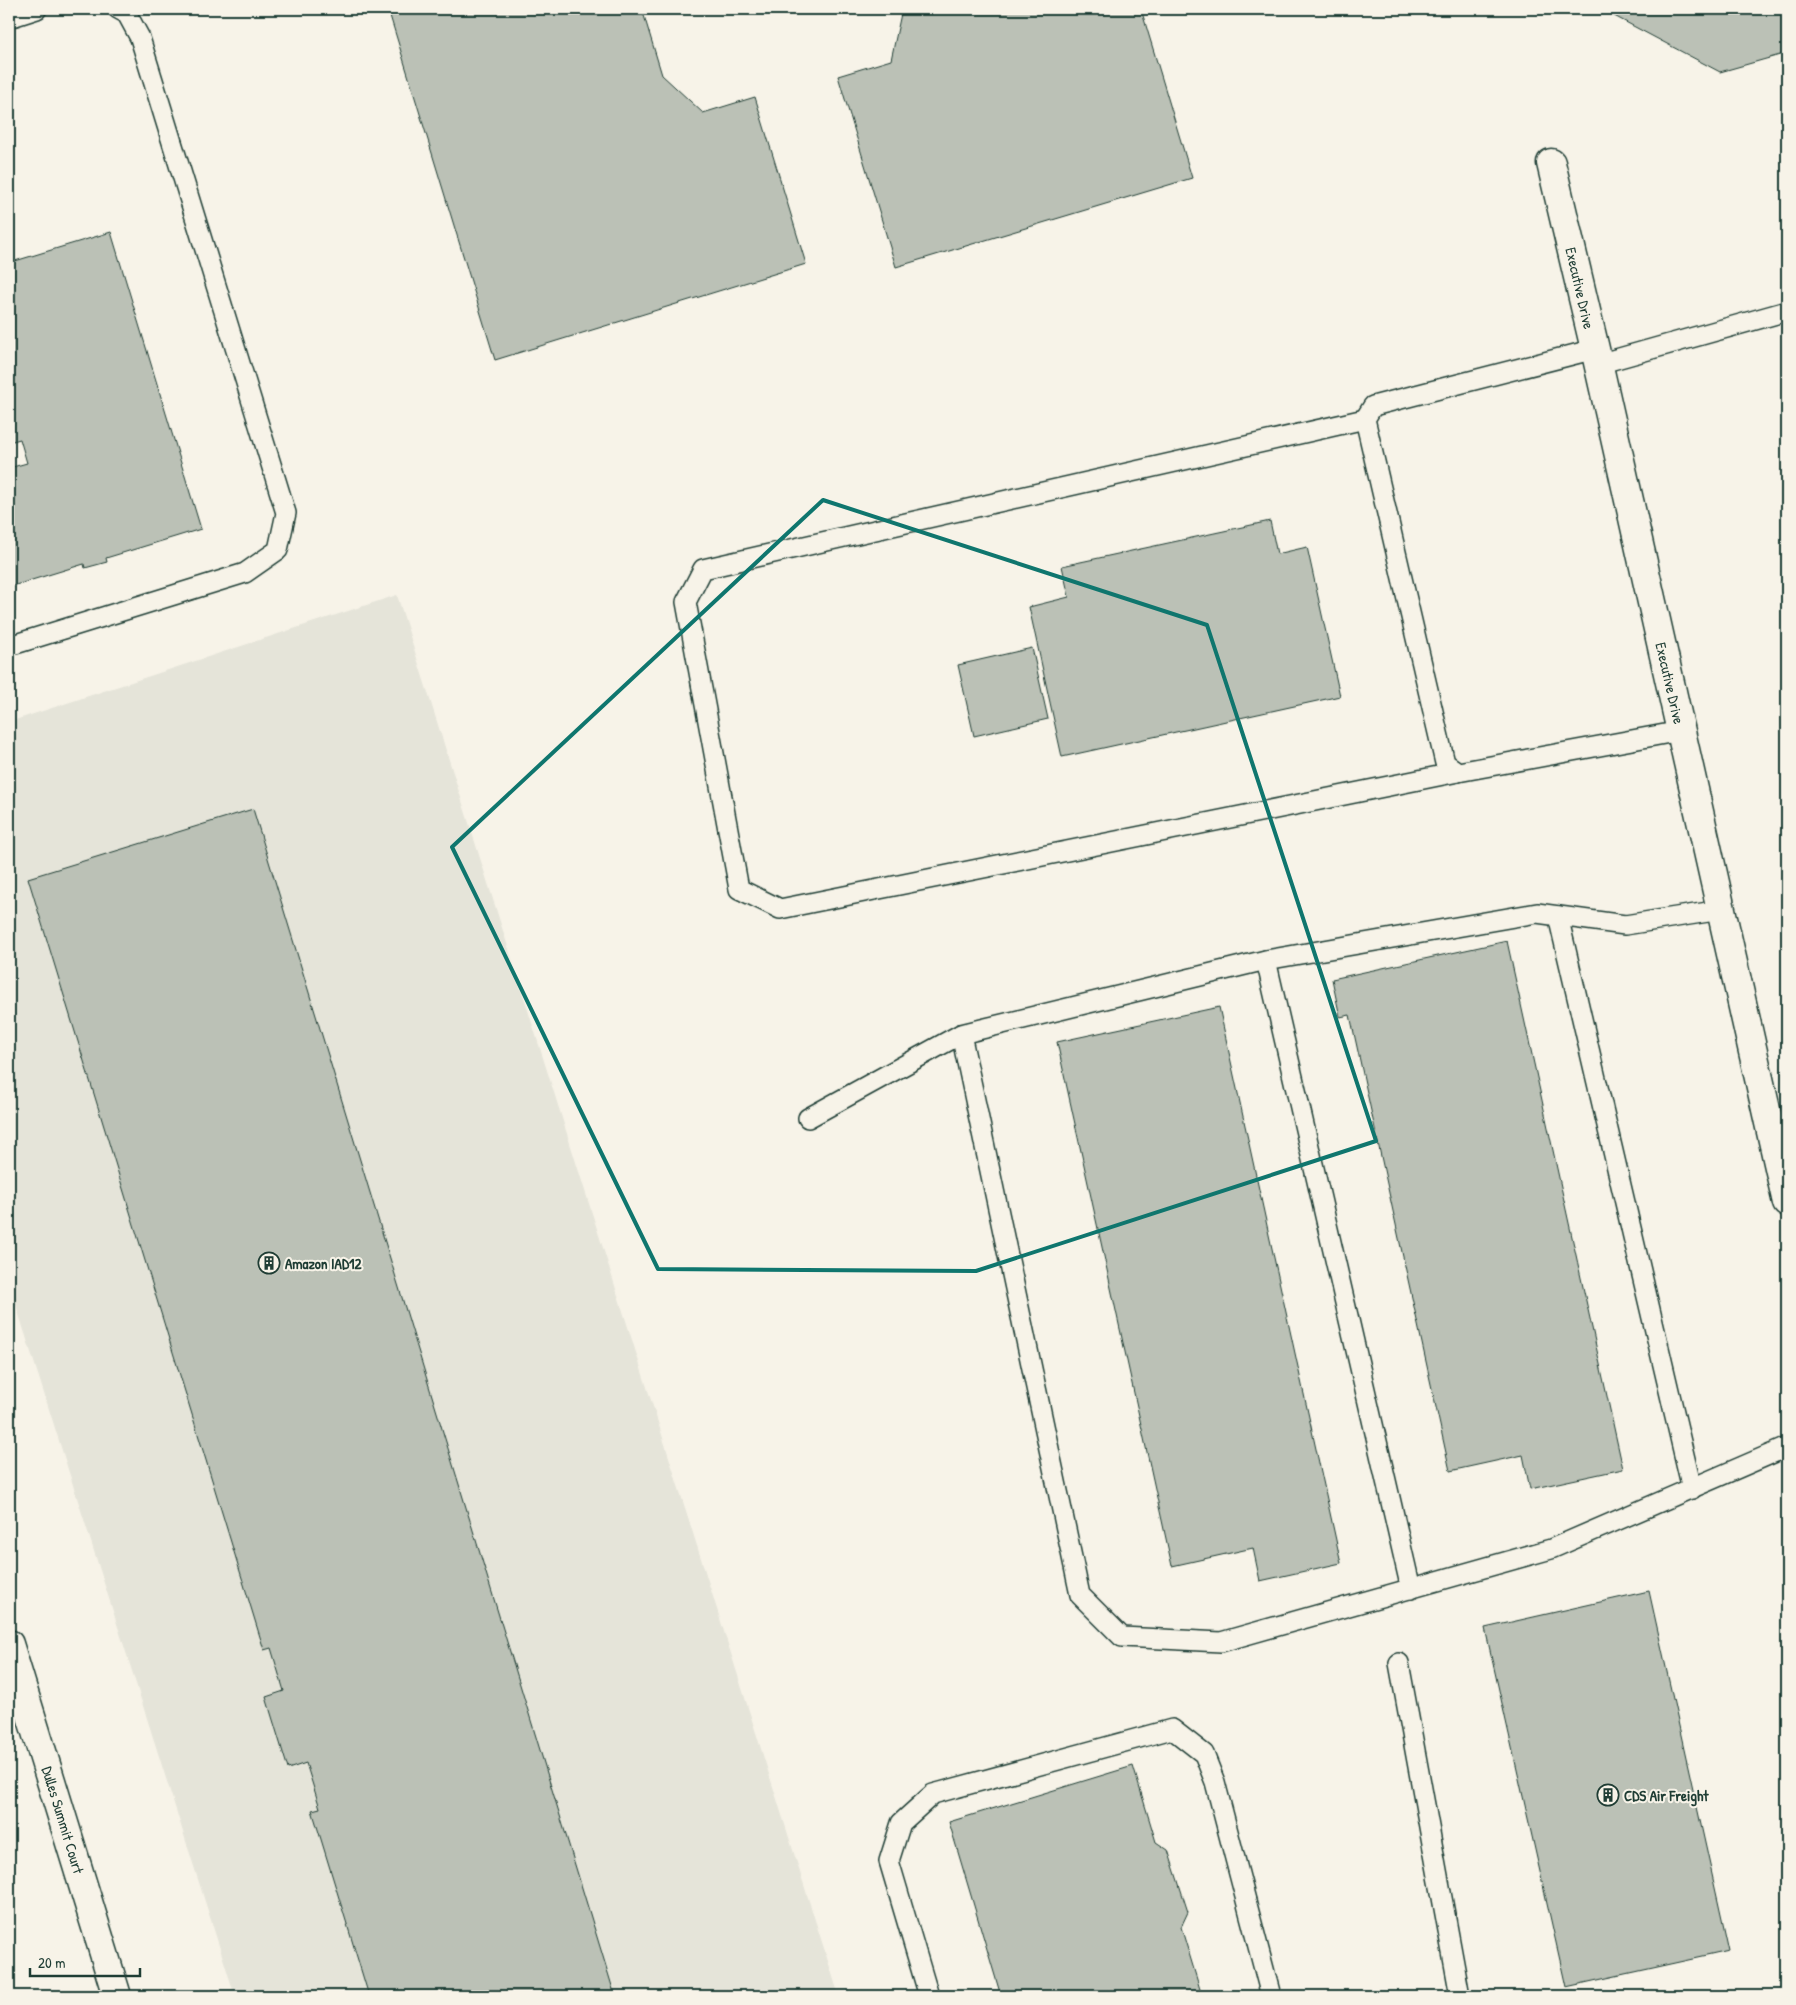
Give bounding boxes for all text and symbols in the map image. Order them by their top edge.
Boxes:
street label: Executive Drive [1560,245,1600,331]
street label: Executive Drive [1650,640,1690,726]
building icon: Amazon IAD12 [257,1251,281,1275]
place label: Amazon IAD12 [285,1253,363,1274]
street label: Dulles Summit Court [37,1764,90,1877]
building icon: CDS Air Freight [1596,1783,1620,1807]
place label: CDS Air Freight [1624,1785,1709,1807]
scale bar [30,1945,140,1977]
text: 20 m [38,1952,65,1973]

